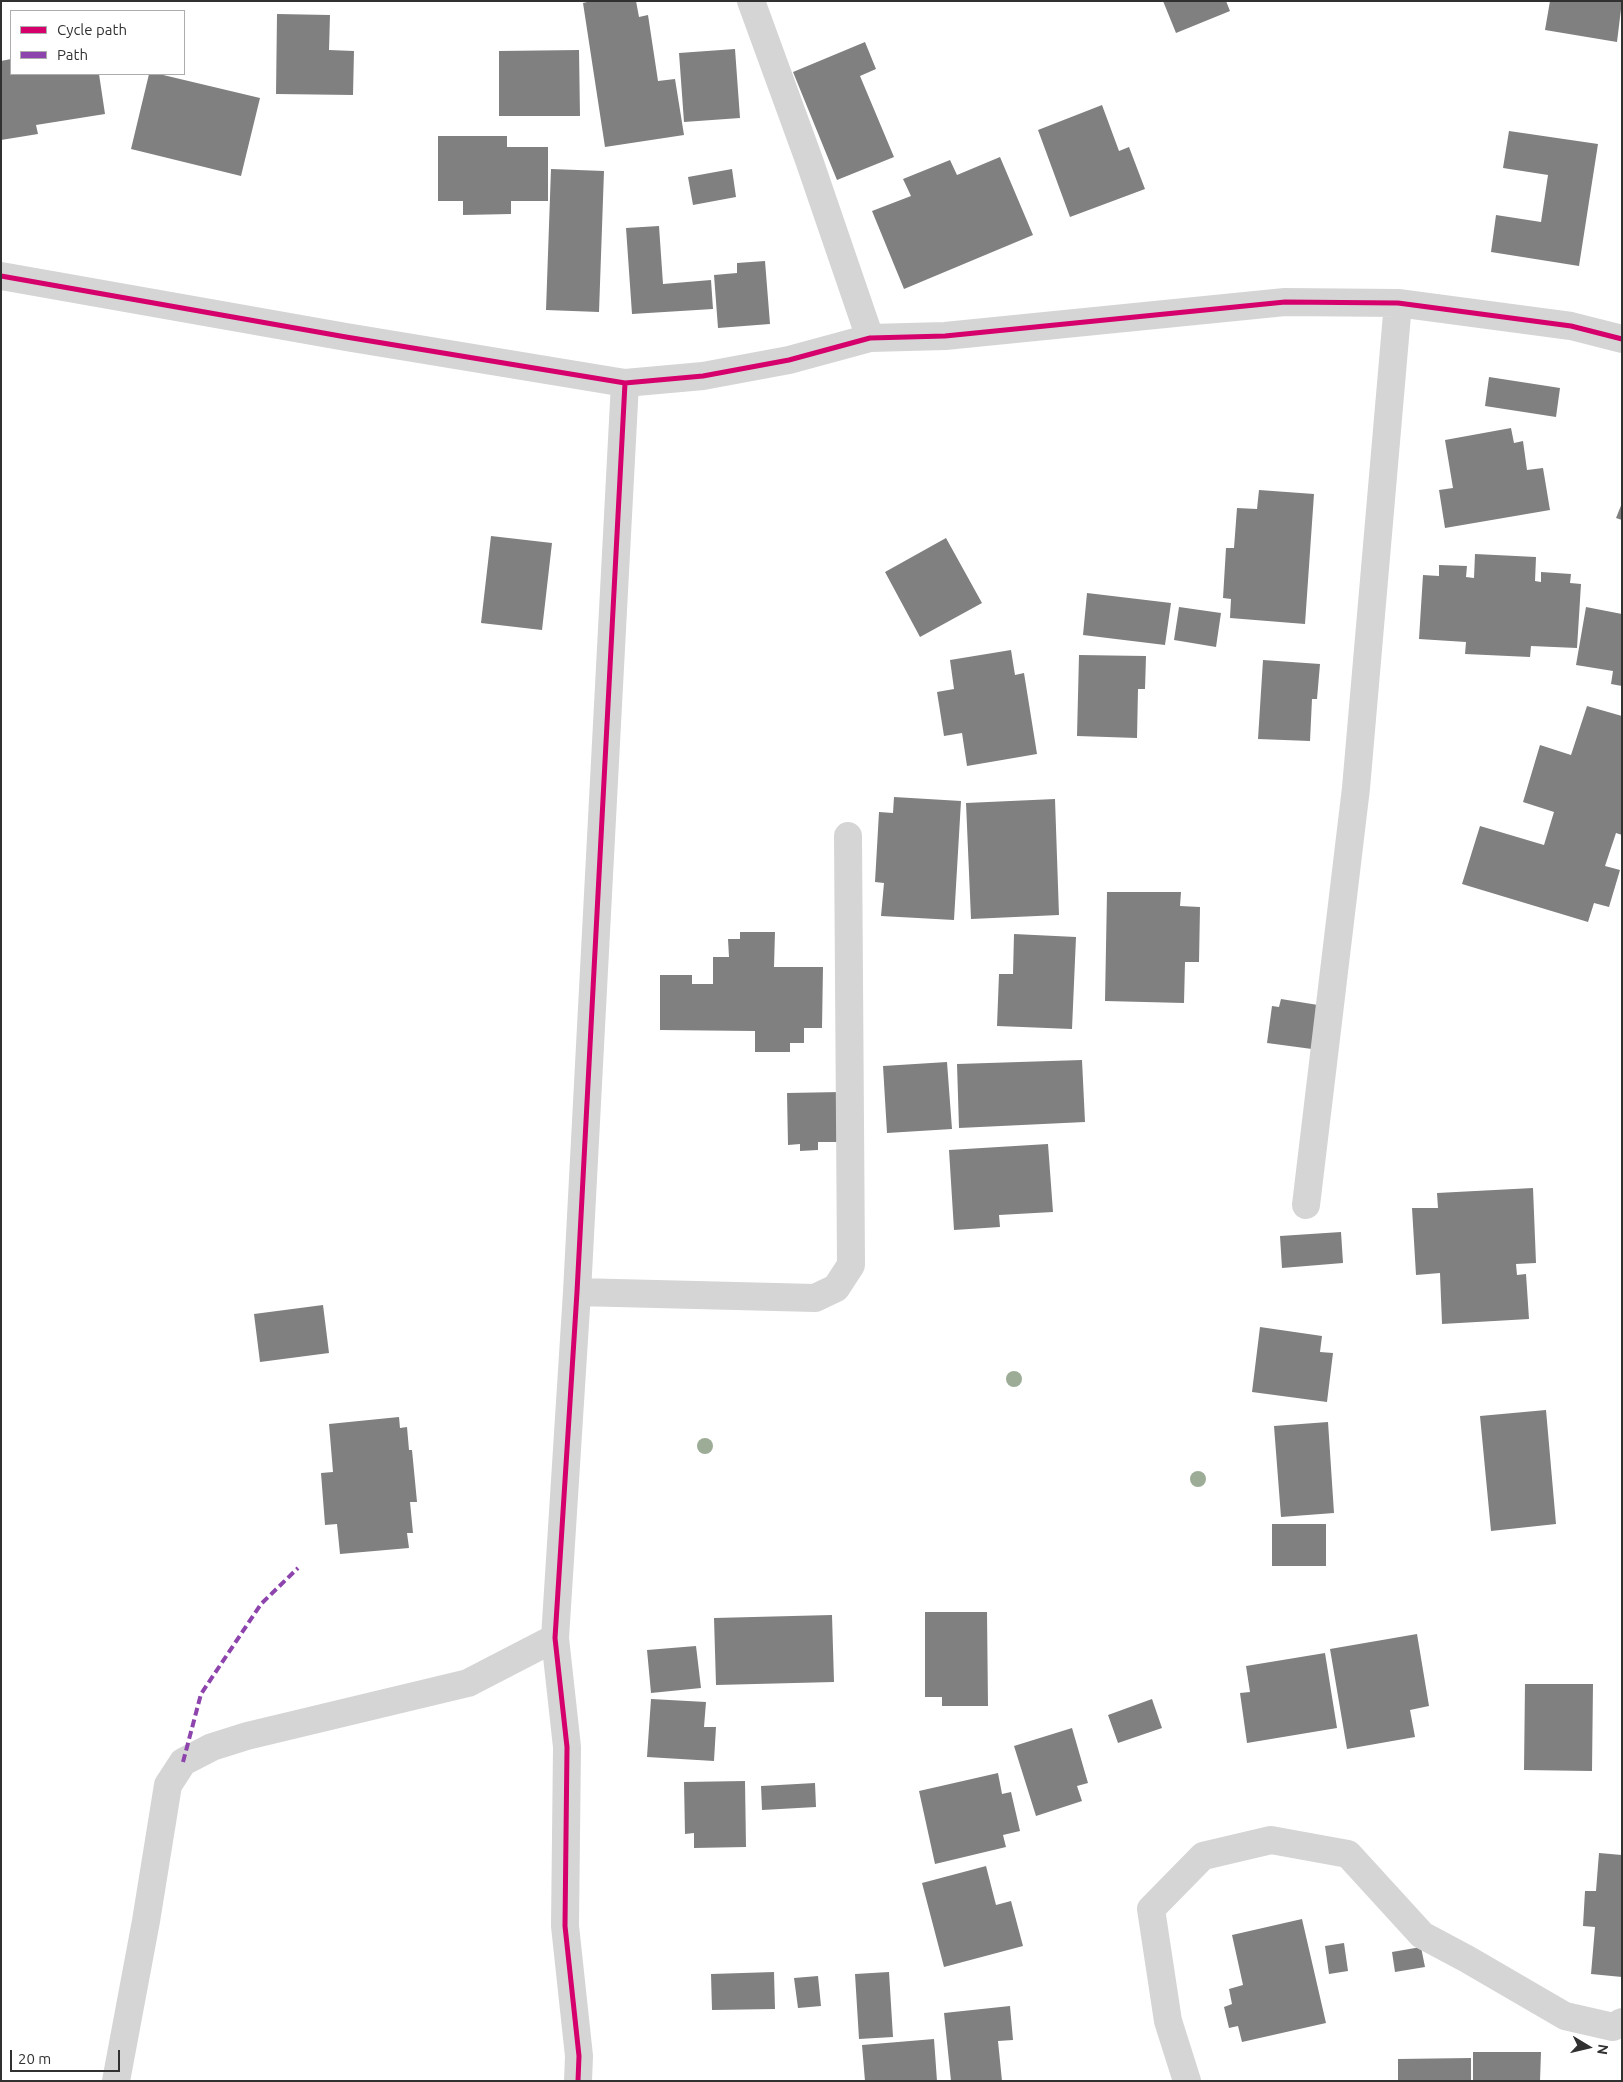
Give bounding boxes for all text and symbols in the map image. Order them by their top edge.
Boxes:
legend [10,10,185,75]
text: Cycle path [57,21,127,38]
text: Path [57,46,88,63]
north arrow [1563,2022,1613,2072]
scale bar [12,2040,122,2072]
text: N [1594,2043,1612,2056]
text: 20 m [18,2050,51,2067]

